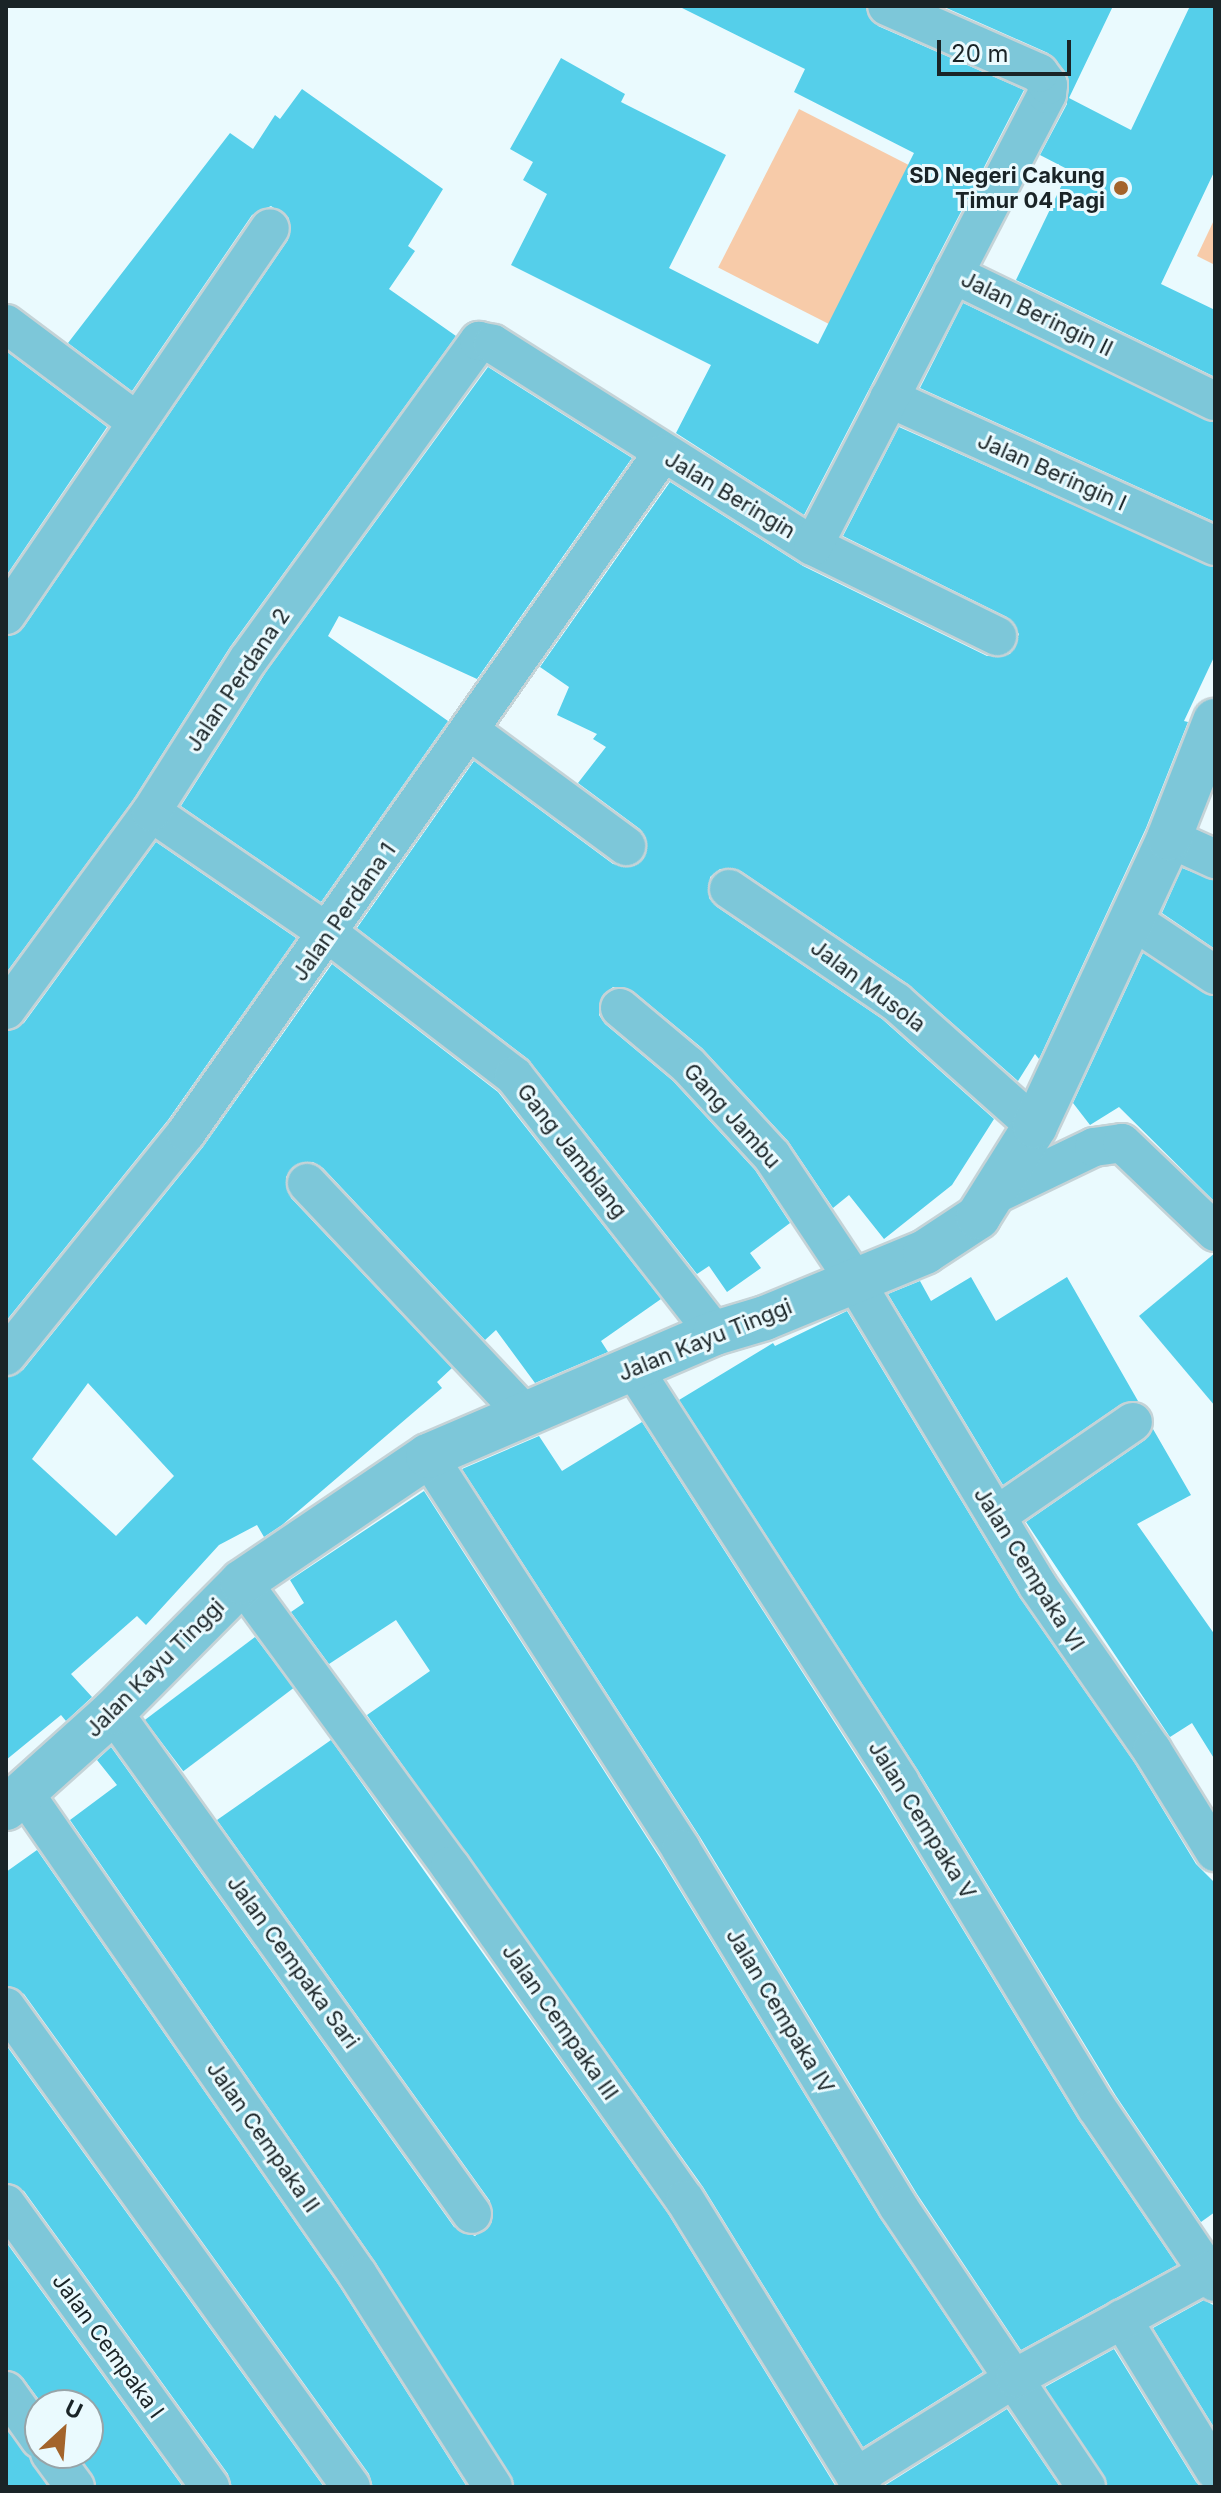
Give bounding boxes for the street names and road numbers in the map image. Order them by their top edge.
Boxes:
street label: Jalan Beringin II [957,266,1117,362]
street label: Jalan Beringin I [974,427,1130,517]
street label: Jalan Beringin [660,446,800,544]
street label: Jalan Perdana 2 [180,603,296,757]
street label: Jalan Perdana 1 [287,838,401,986]
street label: Jalan Musola [805,934,931,1038]
street label: Gang Jambu [678,1058,786,1174]
street label: Gang Jamblang [511,1079,633,1223]
street label: Jalan Kayu Tinggi [614,1293,796,1387]
street label: Jalan Cempaka VI [968,1482,1090,1656]
street label: Jalan Kayu Tinggi [80,1593,230,1743]
street label: Jalan Cempaka V [863,1736,981,1904]
street label: Jalan Cempaka Sari [221,1870,365,2054]
street label: Jalan Cempaka IV [720,1924,840,2098]
street label: Jalan Cempaka III [496,1939,624,2105]
street label: Jalan Cempaka II [201,2056,325,2218]
street label: Jalan Cempaka I [47,2268,169,2424]

